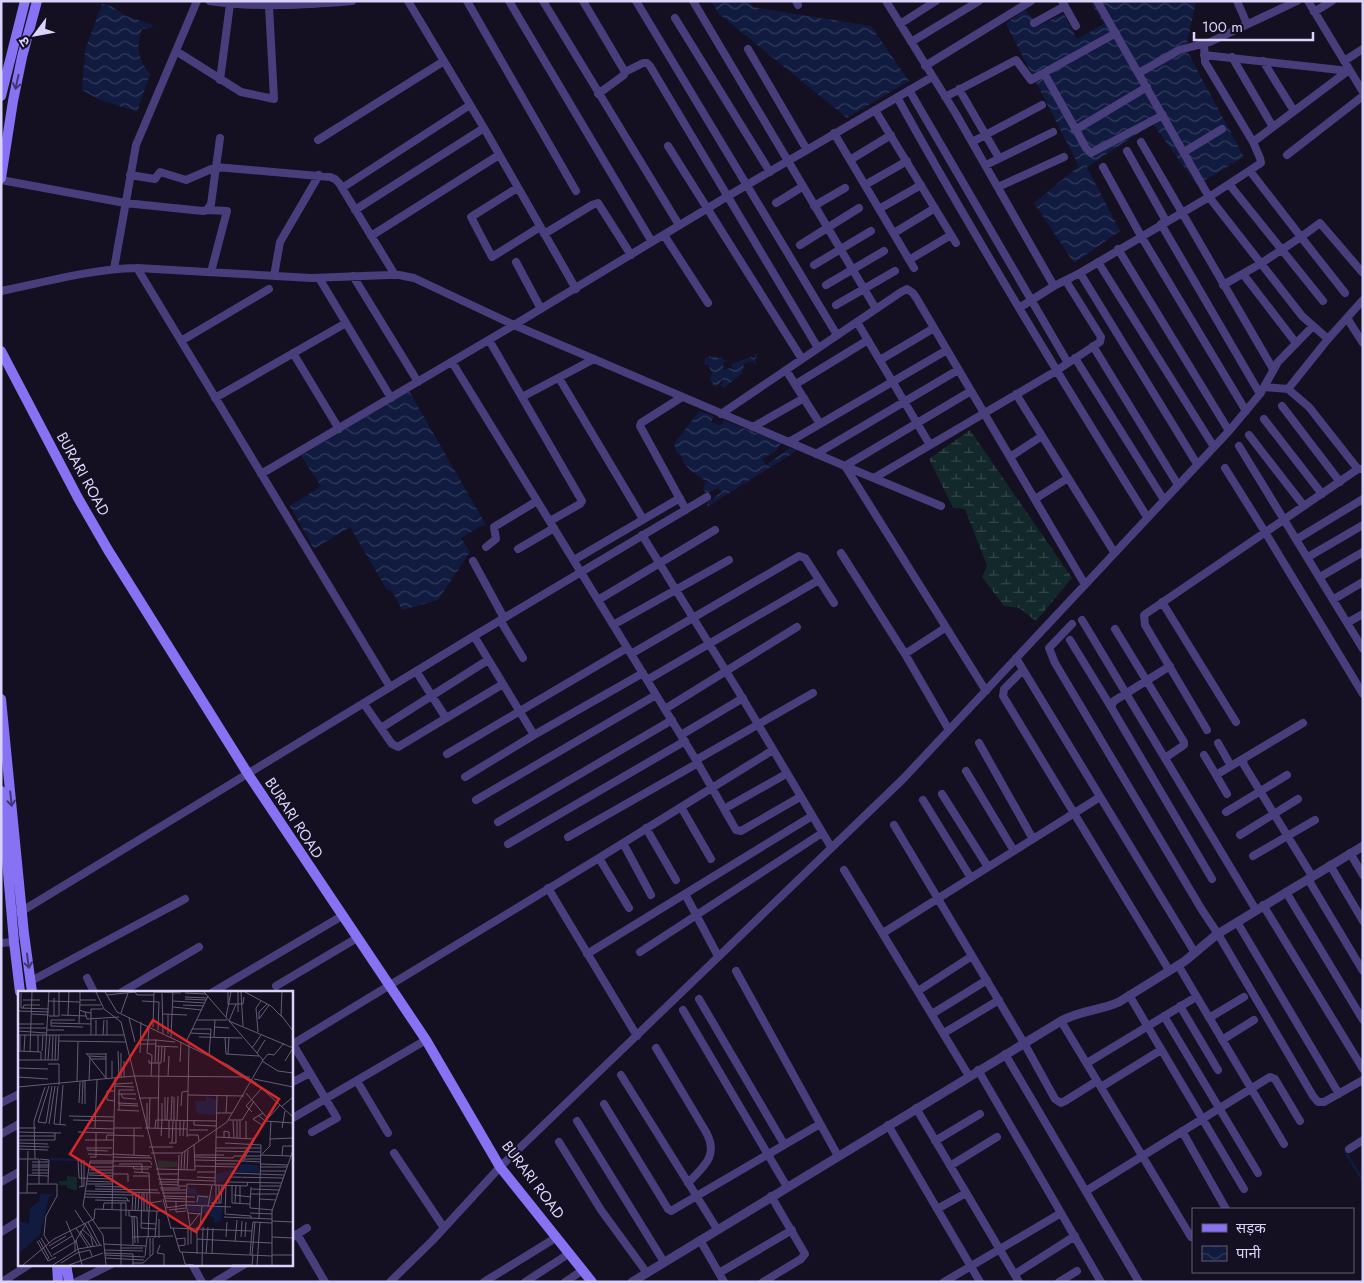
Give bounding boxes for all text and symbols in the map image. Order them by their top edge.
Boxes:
north arrow [10,10,60,60]
scale bar [1194,10,1313,42]
text: 100 m [1202,16,1243,38]
text: उ [13,32,35,51]
one-way arrow [12,74,21,90]
street label: BURARI ROAD [51,428,115,520]
street label: BURARI ROAD [260,773,328,863]
one-way arrow [7,791,16,807]
one-way arrow [23,953,33,969]
inset map [18,991,292,1266]
street label: BURARI ROAD [496,1136,570,1224]
legend [1192,1208,1354,1273]
text: सड़क [1236,1217,1266,1239]
text: पानी [1236,1242,1262,1264]

